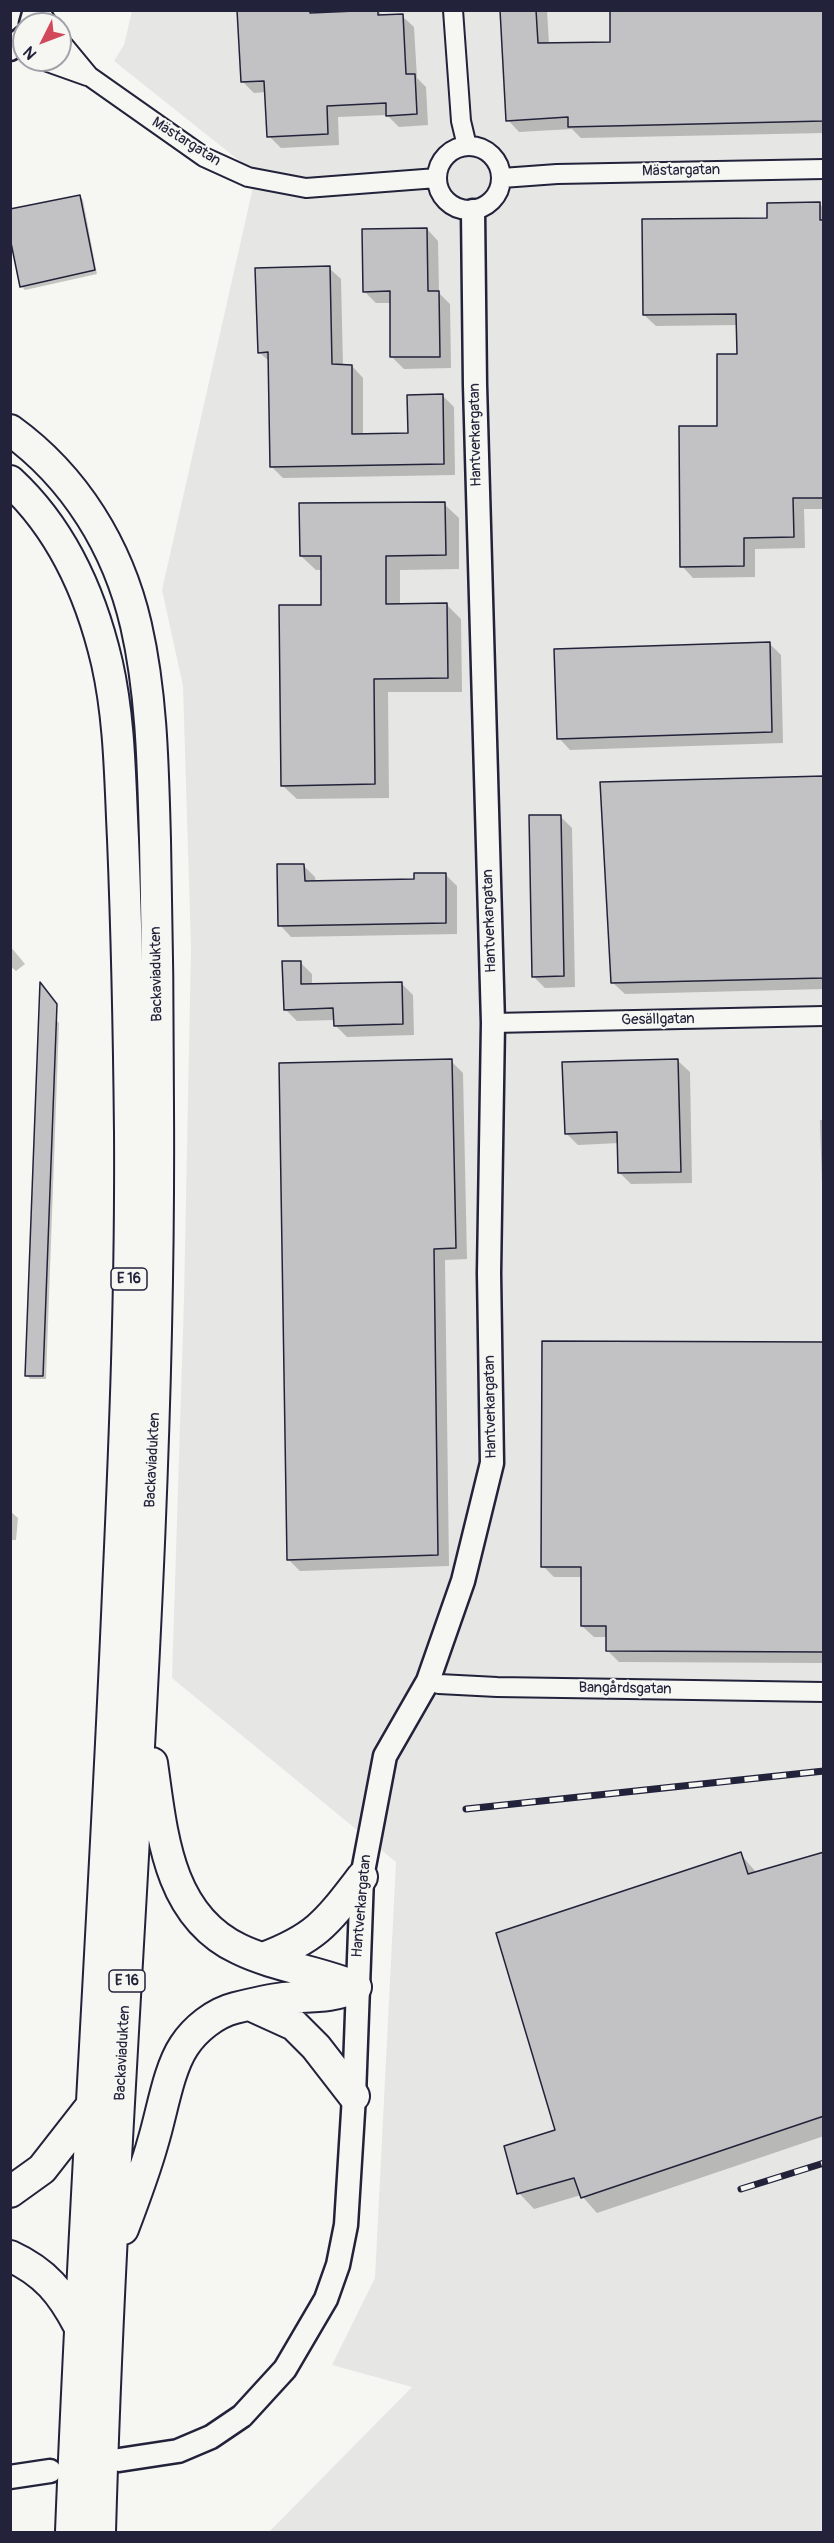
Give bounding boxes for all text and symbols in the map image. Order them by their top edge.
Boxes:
north arrow [12,12,72,72]
text: N [19,42,41,63]
street label: Mästargatan [148,114,224,170]
street label: Mästargatan [642,161,720,181]
street label: Hantverkargatan [466,383,486,487]
street label: Hantverkargatan [479,869,501,973]
street label: Backaviadukten [147,926,167,1022]
street label: Gesällgatan [621,1010,695,1030]
road number: E 16 [111,1268,147,1290]
street label: Hantverkargatan [481,1355,501,1459]
street label: Backaviadukten [142,1412,164,1508]
street label: Bangårdsgatan [578,1679,672,1699]
street label: Hantverkargatan [349,1854,375,1958]
road number: E 16 [109,1970,145,1992]
street label: Backaviadukten [112,2005,134,2101]

